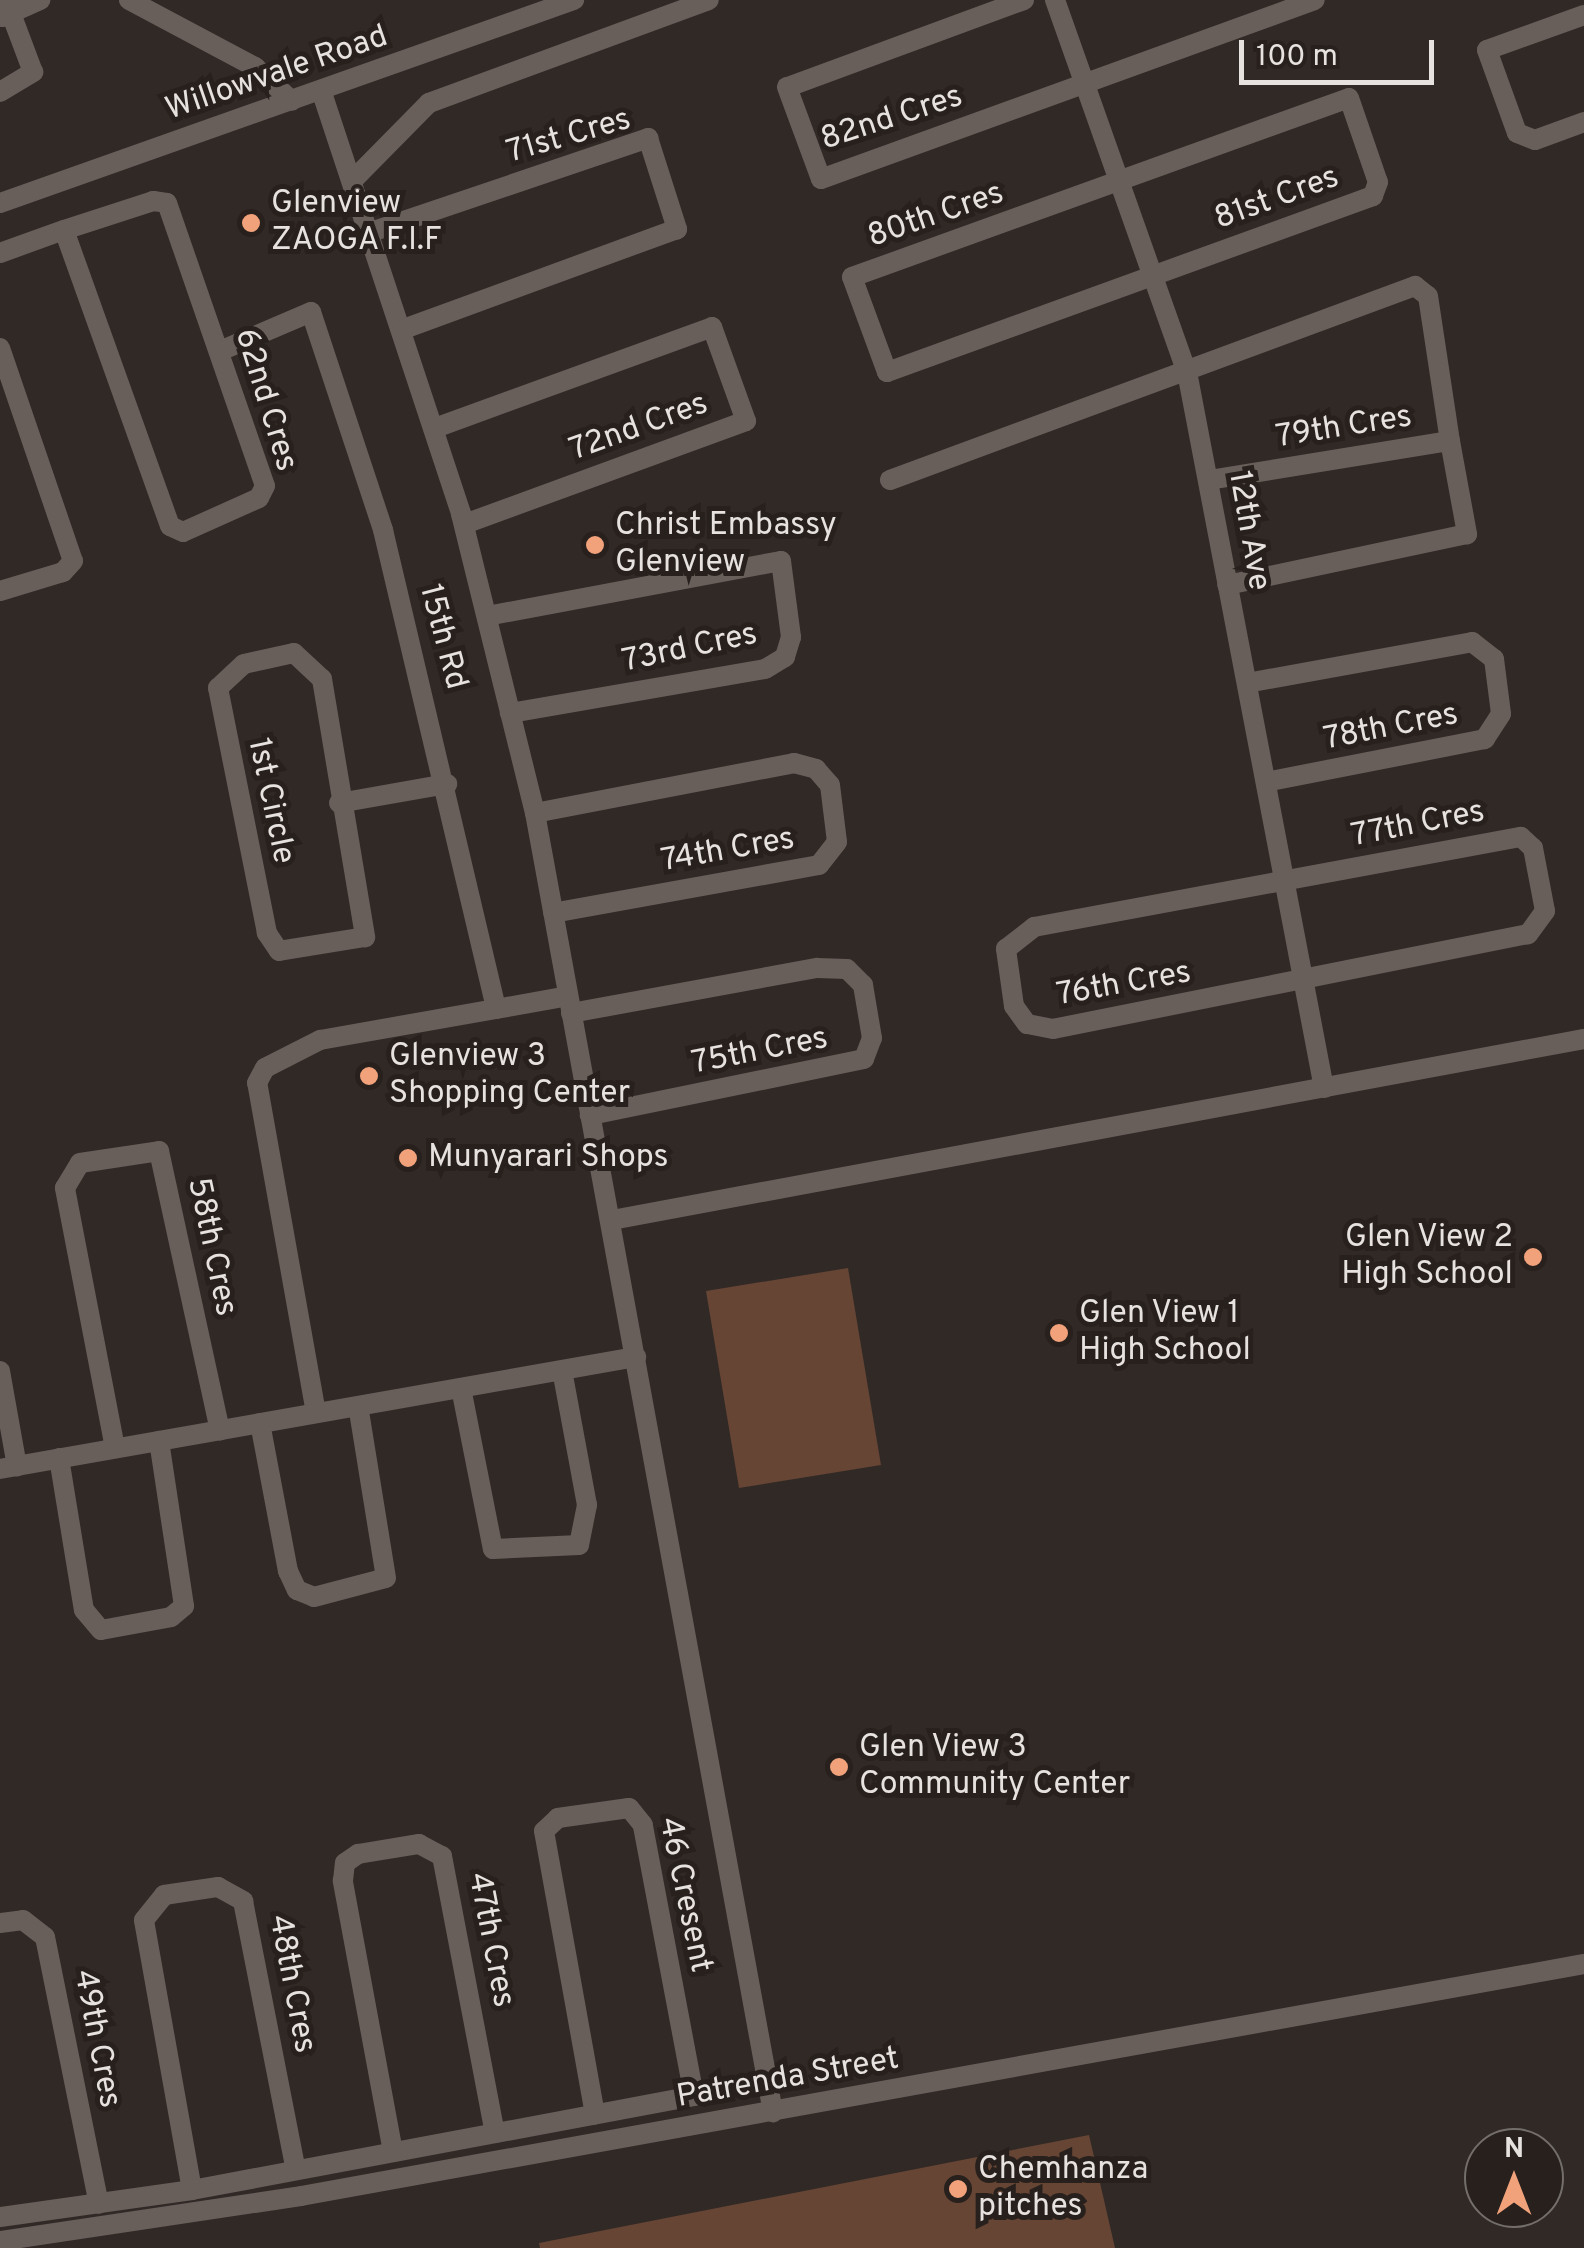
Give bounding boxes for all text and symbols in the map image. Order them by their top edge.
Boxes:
street label: Willowvale Road [161,18,393,130]
scale bar [1244,20,1439,82]
text: 100 m [1256,39,1338,76]
street label: 82nd Cres [816,78,968,160]
street label: 71st Cres [503,101,635,173]
street label: 81st Cres [1210,159,1344,239]
street label: 80th Cres [863,175,1009,257]
place label: Glenview ZAOGA F.I.F [271,186,443,261]
marker: Glenview ZAOGA F.I.F [240,212,262,234]
street label: 62nd Cres [225,324,305,476]
street label: 72nd Cres [565,385,713,471]
street label: 79th Cres [1273,398,1415,458]
street label: 12th Ave [1218,468,1278,594]
place label: Christ Embassy Glenview [615,508,837,583]
marker: Christ Embassy Glenview [584,534,606,556]
street label: 15th Rd [410,580,474,694]
street label: 73rd Cres [619,616,761,682]
street label: 78th Cres [1321,696,1461,760]
street label: 1st Circle [238,735,302,867]
street label: 77th Cres [1348,793,1488,857]
street label: 74th Cres [658,820,798,882]
street label: 76th Cres [1054,954,1194,1016]
street label: 75th Cres [689,1020,831,1084]
place label: Glenview 3 Shopping Center [389,1039,630,1114]
marker: Glenview 3 Shopping Center [358,1065,380,1087]
place label: Munyarari Shops [428,1139,669,1177]
marker: Munyarari Shops [397,1147,419,1169]
street label: 58th Cres [178,1174,244,1320]
place label: Glen View 2 High School [1341,1220,1513,1295]
marker: Glen View 2 High School [1522,1246,1544,1268]
place label: Glen View 1 High School [1079,1296,1251,1371]
marker: Glen View 1 High School [1048,1322,1070,1344]
place label: Glen View 3 Community Center [859,1730,1130,1805]
marker: Glen View 3 Community Center [828,1756,850,1778]
street label: 46 Cresent [649,1814,719,1976]
street label: 47th Cres [458,1869,522,2011]
street label: 48th Cres [259,1912,323,2056]
street label: 49th Cres [64,1967,128,2111]
street label: Patrenda Street [674,2041,902,2117]
north arrow [1464,2128,1564,2228]
text: N [1504,2132,1524,2168]
place label: Chemhanza pitches [978,2152,1148,2227]
marker: Chemhanza pitches [947,2178,969,2200]

